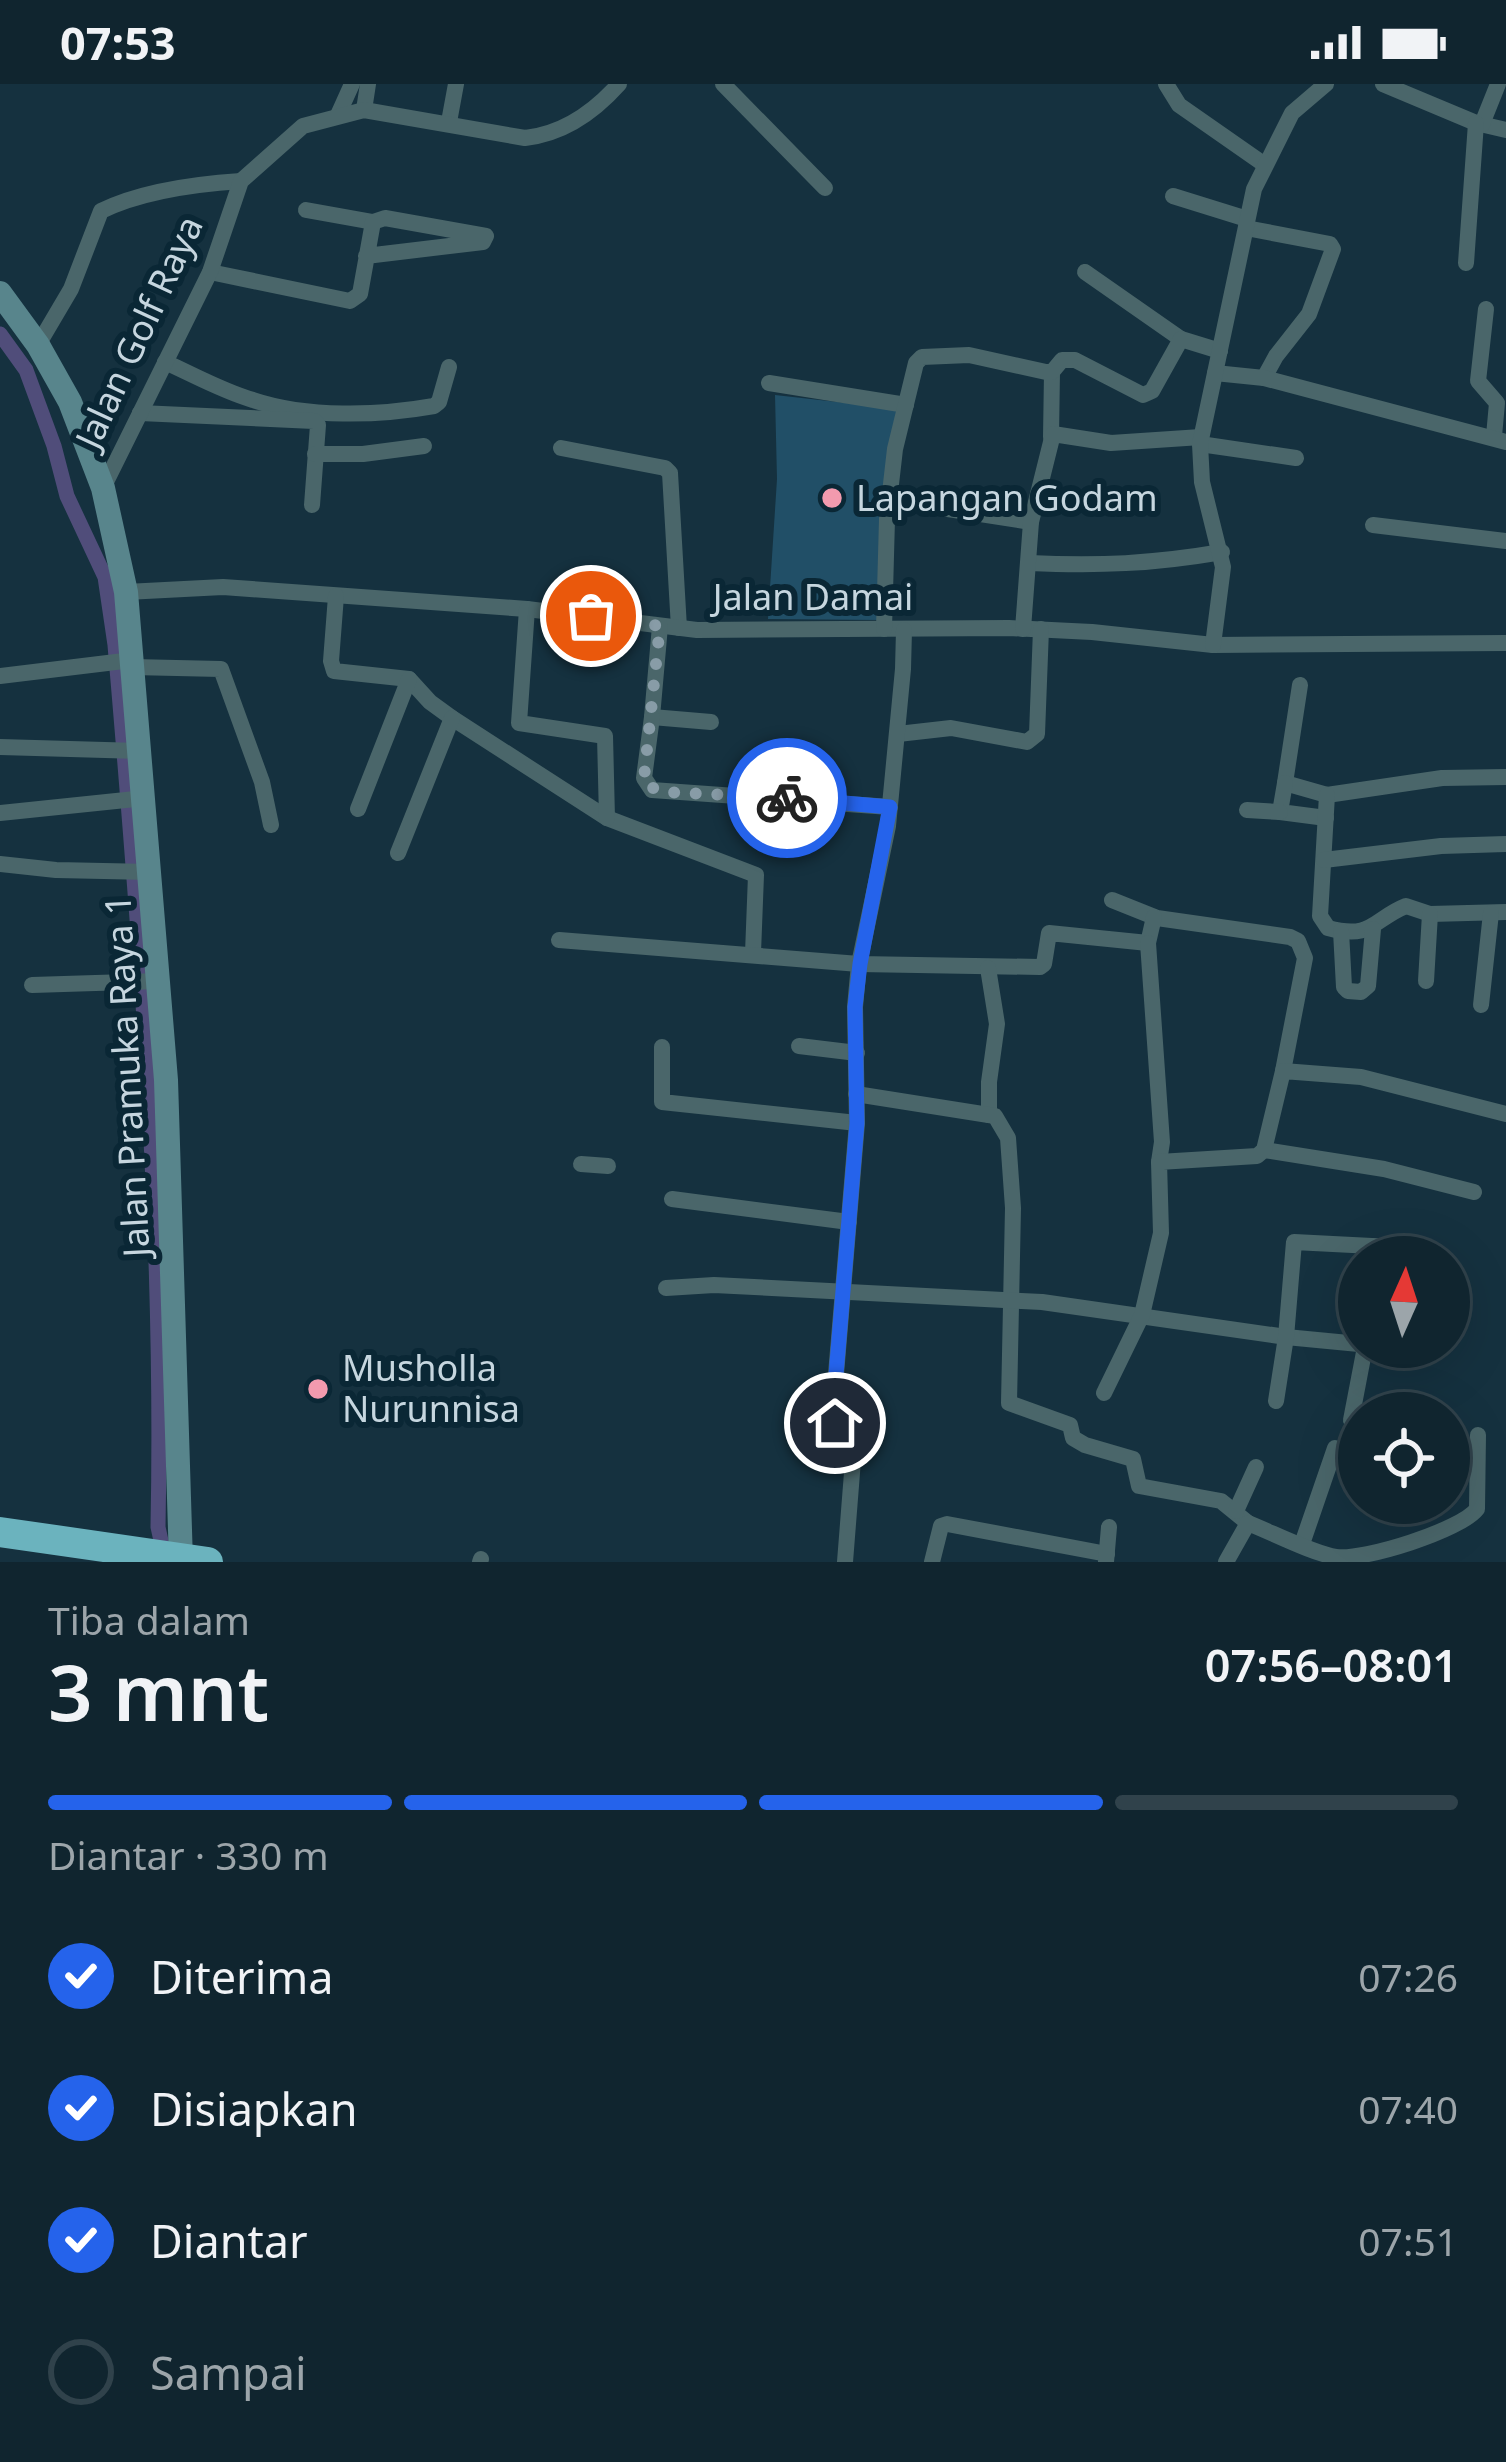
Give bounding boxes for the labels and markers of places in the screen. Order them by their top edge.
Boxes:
place label: Lapangan Godam [856,473,1158,522]
marker: Lapangan Godam [819,485,845,511]
pin [540,565,642,667]
place label: Musholla Nurunnisa [342,1343,520,1433]
pin [784,1372,886,1474]
marker: Musholla Nurunnisa [305,1376,331,1402]

